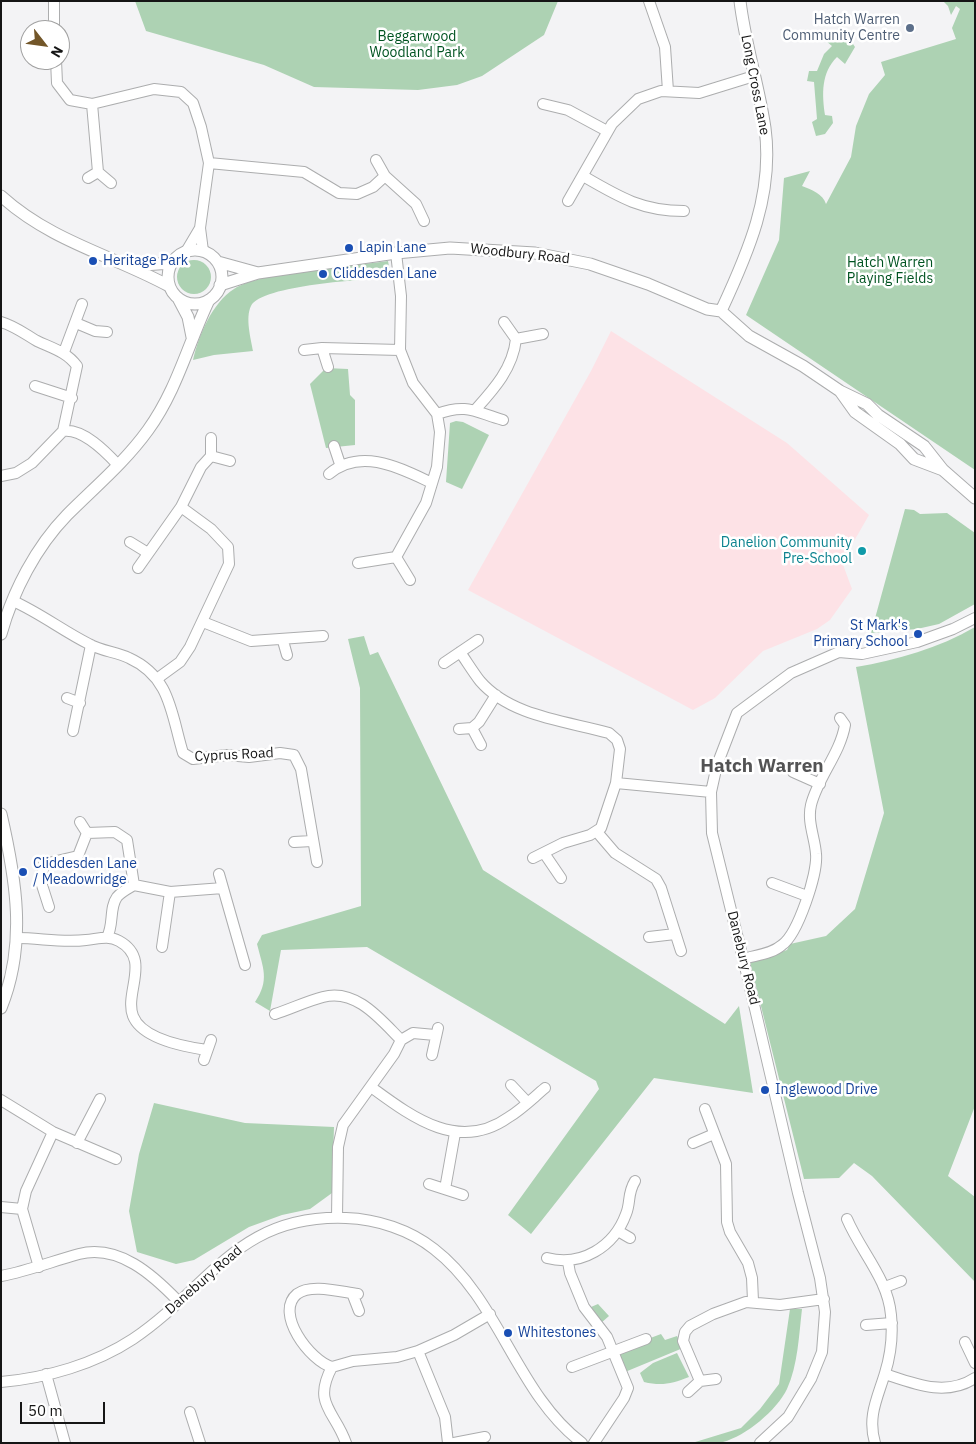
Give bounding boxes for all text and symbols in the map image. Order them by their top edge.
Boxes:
place label: Hatch Warren Community Centre [782,12,900,44]
north arrow [20,20,70,70]
marker: Hatch Warren Community Centre [904,22,916,34]
park label: Beggarwood Woodland Park [369,29,465,62]
street label: Long Cross Lane [737,33,773,137]
text: N [47,43,67,61]
place label: Lapin Lane [359,240,426,256]
street label: Woodbury Road [469,240,571,268]
marker: Lapin Lane [343,242,355,254]
place label: Heritage Park [103,253,188,269]
marker: Heritage Park [87,255,99,267]
park label: Hatch Warren Playing Fields [847,255,933,288]
place label: Cliddesden Lane [333,266,437,282]
marker: Cliddesden Lane [317,268,329,280]
place label: Danelion Community Pre-School [721,535,852,568]
marker: Danelion Community Pre-School [856,545,868,557]
place label: St Mark's Primary School [813,618,908,650]
marker: St Mark's Primary School [912,628,924,640]
street label: Cyprus Road [194,745,274,765]
district label: Hatch Warren [700,756,824,778]
place label: Cliddesden Lane / Meadowridge [33,856,137,889]
marker: Cliddesden Lane / Meadowridge [17,866,29,878]
street label: Danebury Road [723,909,763,1007]
place label: Inglewood Drive [775,1082,878,1098]
marker: Inglewood Drive [759,1084,771,1096]
street label: Danebury Road [162,1242,246,1318]
place label: Whitestones [518,1325,596,1341]
marker: Whitestones [502,1327,514,1339]
scale bar [22,1392,108,1424]
text: 50 m [28,1401,63,1420]

